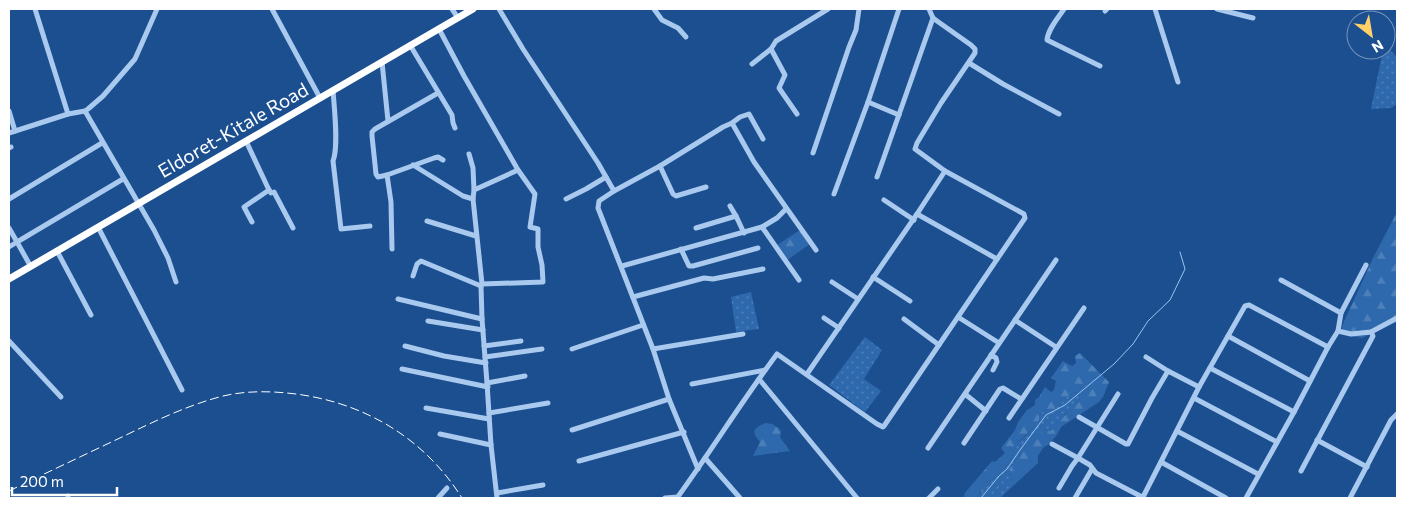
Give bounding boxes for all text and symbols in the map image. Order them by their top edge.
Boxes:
north arrow [1346,10,1396,60]
text: N [1369,37,1387,57]
street label: Eldoret-Kitale Road [154,77,312,182]
scale bar [12,464,118,496]
text: 200 m [20,472,64,490]

